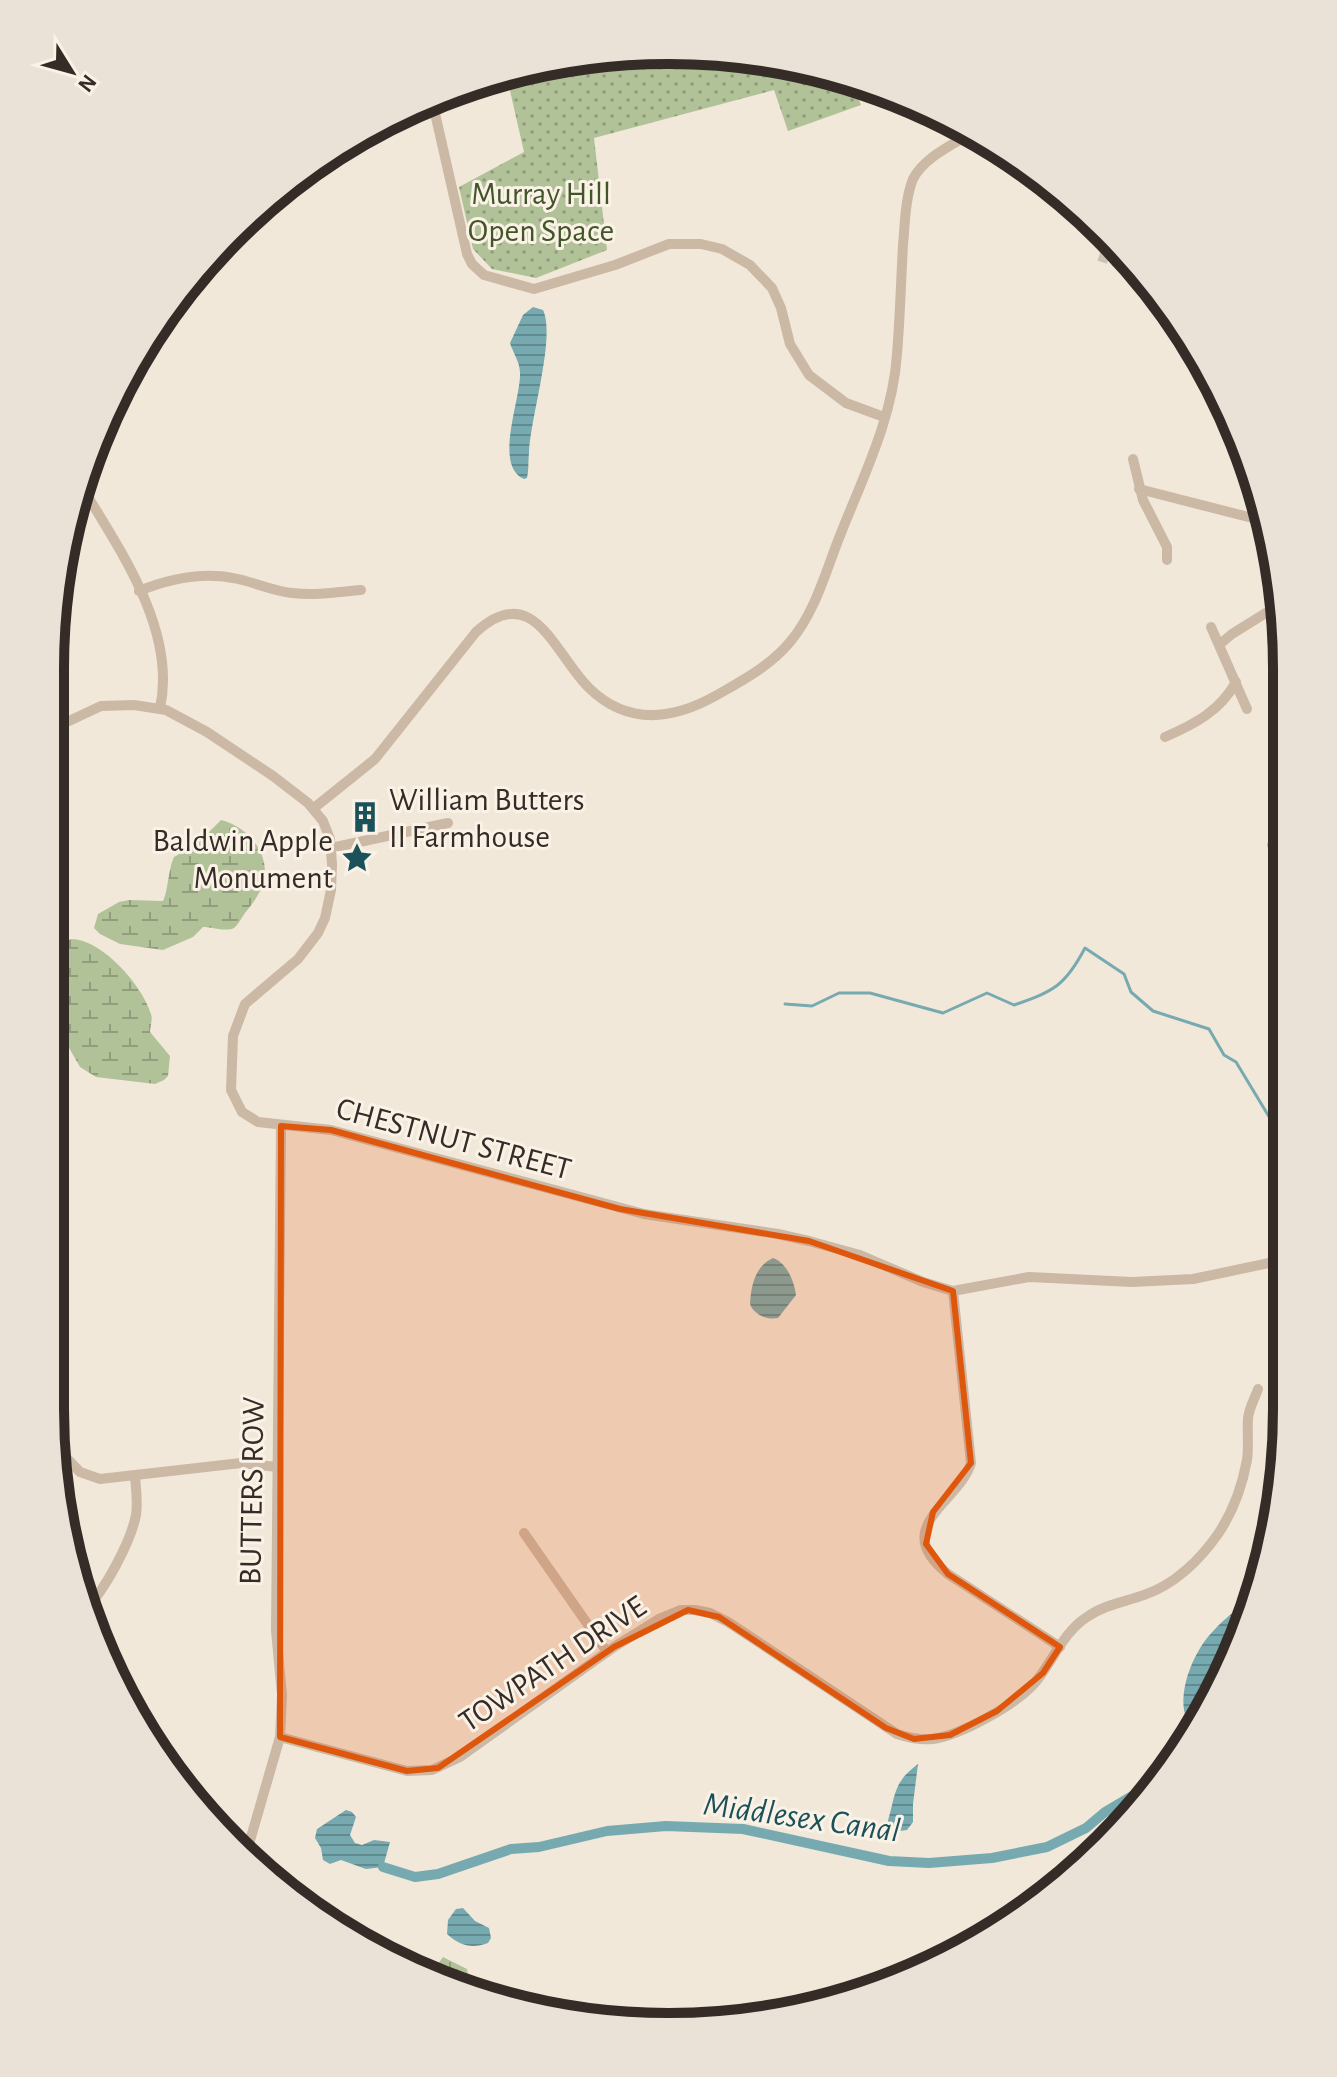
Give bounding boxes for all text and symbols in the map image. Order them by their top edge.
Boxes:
north arrow [32,32,112,112]
text: N [74,71,101,96]
park label: Murray Hill Open Space [468,178,614,247]
place label: William Butters II Farmhouse [389,784,585,853]
building icon: William Butters II Farmhouse [348,800,382,834]
place label: Baldwin Apple Monument [152,825,333,894]
place icon: Baldwin Apple Monument [340,841,374,875]
street label: CHESTNUT STREET [333,1092,575,1186]
street label: BUTTERS ROW [234,1396,270,1585]
street label: TOWPATH DRIVE [454,1590,652,1738]
water label: Middlesex Canal [701,1787,902,1849]

